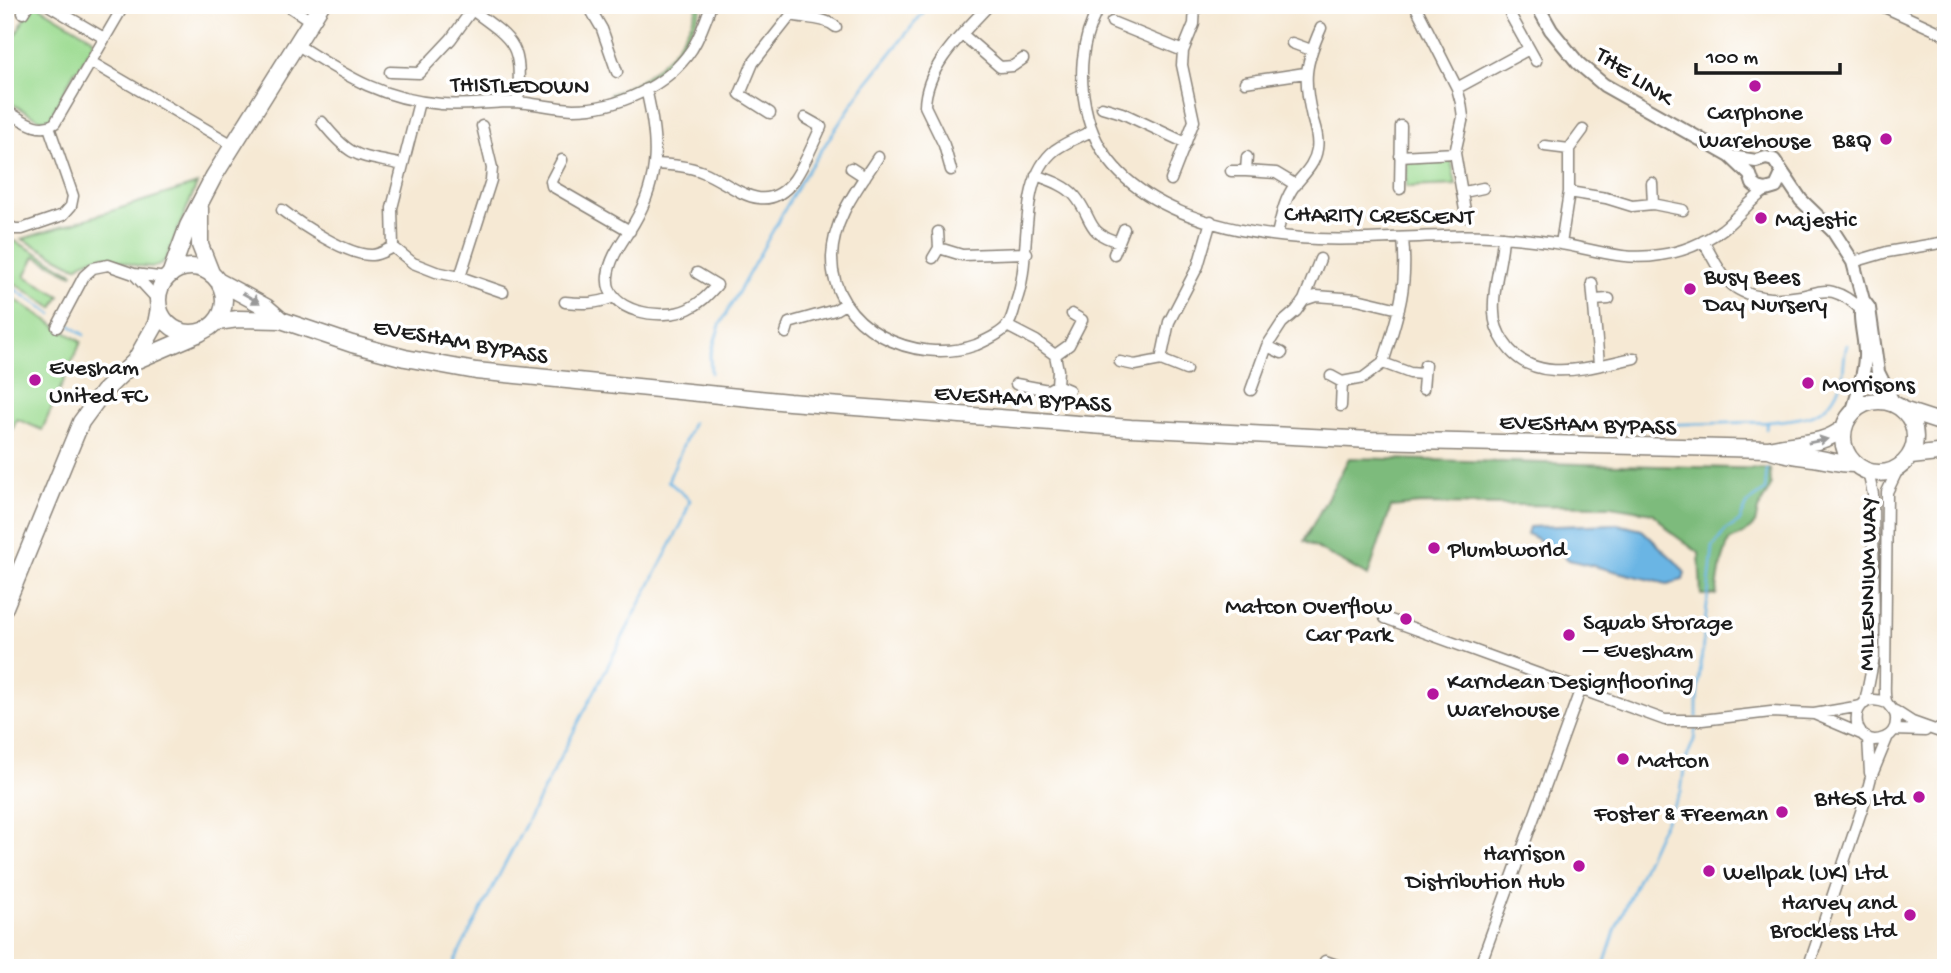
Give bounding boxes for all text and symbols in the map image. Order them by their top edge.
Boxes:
scale bar [1696,32,1839,76]
street label: THE LINK [1587,40,1680,116]
text: 100 m [1705,47,1758,72]
street label: THISTLEDOWN [448,72,590,103]
marker: Carphone Warehouse [1747,78,1763,94]
place label: Carphone Warehouse [1699,100,1812,157]
place label: B&Q [1832,128,1872,157]
marker: B&Q [1878,131,1894,147]
street label: CHARITY CRESCENT [1284,201,1476,234]
place label: Majestic [1775,207,1857,236]
marker: Majestic [1753,210,1769,226]
place label: Busy Bees Day Nursery [1702,264,1828,321]
marker: Busy Bees Day Nursery [1682,281,1698,297]
one-way arrow [241,292,261,304]
street label: EVESHAM BYPASS [370,314,551,373]
place label: Evesham United FC [49,355,149,412]
marker: Evesham United FC [27,372,43,388]
place label: Morrisons [1822,372,1916,401]
marker: Morrisons [1800,375,1816,391]
street label: EVESHAM BYPASS [933,380,1113,421]
street label: EVESHAM BYPASS [1499,409,1678,444]
one-way arrow [1807,435,1829,446]
street label: MILLENNIUM WAY [1853,497,1886,671]
place label: Plumbworld [1447,537,1568,566]
marker: Plumbworld [1426,540,1442,556]
place label: Matcon Overflow Car Park [1225,594,1394,651]
place label: Squab Storage – Evesham [1582,610,1733,667]
marker: Matcon Overflow Car Park [1398,611,1414,627]
marker: Squab Storage – Evesham [1561,627,1577,643]
place label: Karndean Designflooring Warehouse [1447,669,1694,726]
marker: Karndean Designflooring Warehouse [1425,686,1441,702]
place label: Matcon [1637,748,1709,777]
marker: Matcon [1615,751,1631,767]
place label: BHGS Ltd [1813,786,1907,815]
marker: BHGS Ltd [1911,789,1927,805]
place label: Foster & Freeman [1593,801,1769,830]
marker: Foster & Freeman [1774,804,1790,820]
place label: Harrison Distribution Hub [1404,841,1566,898]
marker: Harrison Distribution Hub [1571,858,1587,874]
place label: Wellpak (UK) Ltd [1723,860,1889,889]
marker: Wellpak (UK) Ltd [1701,863,1717,879]
place label: Harvey and Brockless Ltd [1769,890,1898,947]
marker: Harvey and Brockless Ltd [1902,907,1918,923]

